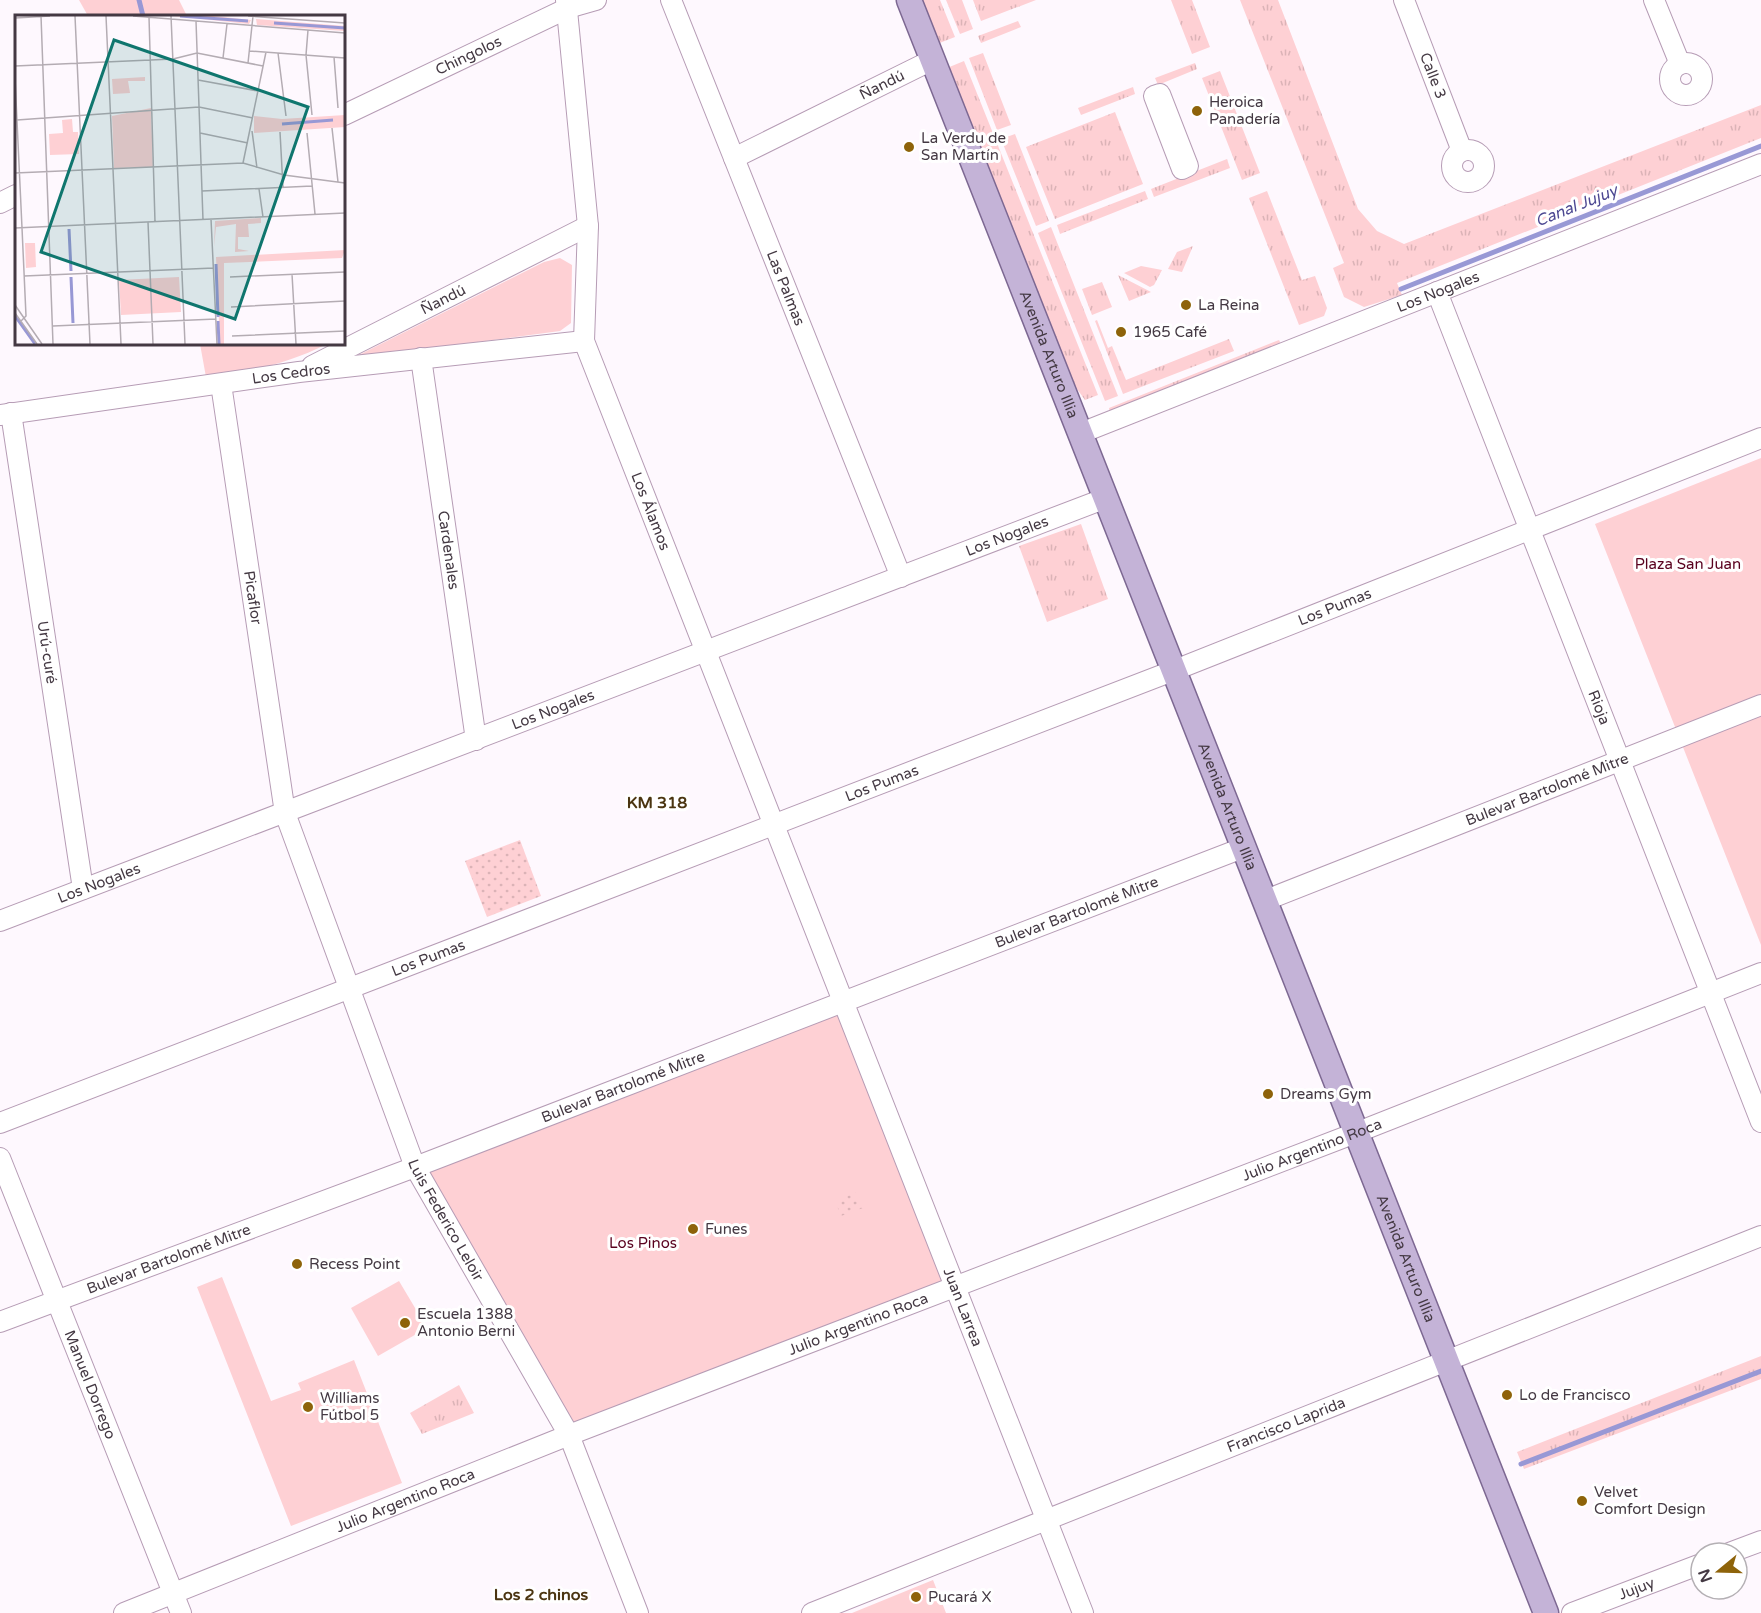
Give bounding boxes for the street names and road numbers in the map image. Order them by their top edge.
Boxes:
street label: Chingolos [433,32,504,79]
street label: Calle 3 [1416,50,1450,101]
street label: Ñandú [856,66,907,104]
street label: Las Palmas [763,248,809,328]
street label: Los Nogales [1394,267,1482,316]
street label: Ñandú [418,281,469,318]
street label: Avenida Arturo Illia [1016,288,1082,421]
street label: Los Cedros [251,360,331,388]
street label: Los Álamos [627,470,674,553]
street label: Cardenales [434,509,463,591]
street label: Los Nogales [963,512,1051,560]
street label: Picaflor [240,569,266,626]
street label: Los Pumas [1295,584,1374,629]
street label: Urú-curé [34,620,61,685]
street label: Los Nogales [509,686,597,734]
street label: Rioja [1584,688,1614,727]
street label: Avenida Arturo Illia [1194,740,1261,873]
street label: Bulevar Bartolomé Mitre [1463,749,1631,830]
street label: Los Pumas [842,761,921,805]
street label: Los Nogales [55,859,143,907]
street label: Bulevar Bartolomé Mitre [992,872,1161,952]
street label: Los Pumas [389,936,468,980]
street label: Bulevar Bartolomé Mitre [539,1047,707,1126]
street label: Julio Argentino Roca [1239,1115,1384,1185]
street label: Luis Federico Leloir [404,1157,488,1284]
street label: Avenida Arturo Illia [1373,1192,1439,1325]
street label: Bulevar Bartolomé Mitre [84,1220,253,1298]
street label: Juan Larrea [940,1265,987,1349]
street label: Julio Argentino Roca [786,1289,931,1359]
street label: Manuel Dorrego [60,1328,120,1442]
street label: Francisco Laprida [1224,1393,1348,1456]
street label: Julio Argentino Roca [333,1465,477,1536]
street label: Jujuy [1616,1573,1657,1604]

